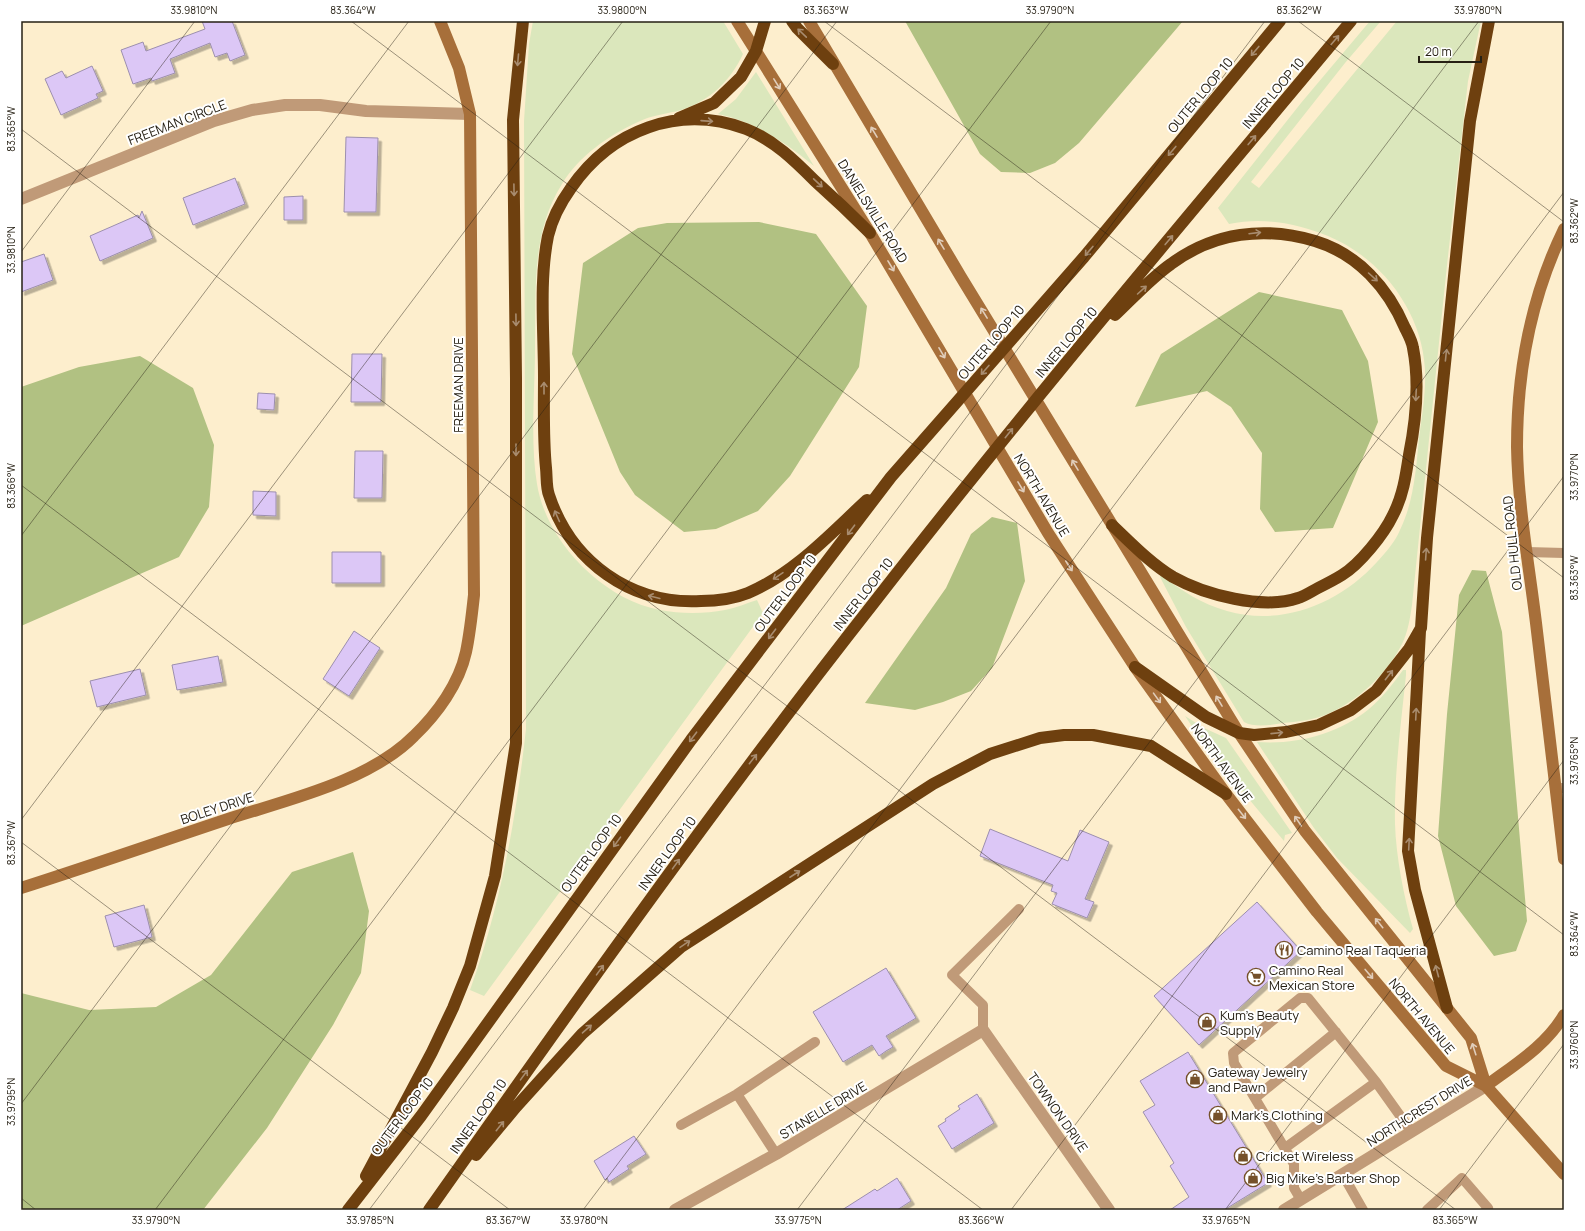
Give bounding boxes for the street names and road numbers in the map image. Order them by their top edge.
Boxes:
street label: OUTER LOOP 10 [1163,53,1237,136]
street label: INNER LOOP 10 [1238,54,1308,132]
street label: FREEMAN CIRCLE [125,95,229,149]
street label: DANIELSVILLE ROAD [834,156,912,266]
street label: OUTER LOOP 10 [954,301,1028,383]
street label: INNER LOOP 10 [1031,303,1101,381]
street label: FREEMAN DRIVE [449,337,467,433]
street label: NORTH AVENUE [1010,450,1074,540]
street label: OLD HULL ROAD [1498,495,1526,591]
street label: OUTER LOOP 10 [750,550,820,636]
street label: INNER LOOP 10 [829,554,897,634]
street label: NORTH AVENUE [1187,720,1257,806]
street label: BOLEY DRIVE [178,788,256,828]
street label: OUTER LOOP 10 [556,810,626,896]
street label: INNER LOOP 10 [634,812,700,894]
street label: NORTH AVENUE [1385,974,1459,1058]
street label: TOWNON DRIVE [1024,1068,1092,1156]
street label: NORTHCREST DRIVE [1363,1071,1475,1151]
street label: OUTER LOOP 10 [367,1073,437,1159]
street label: INNER LOOP 10 [445,1075,511,1157]
street label: STANELLE DRIVE [776,1077,870,1143]

